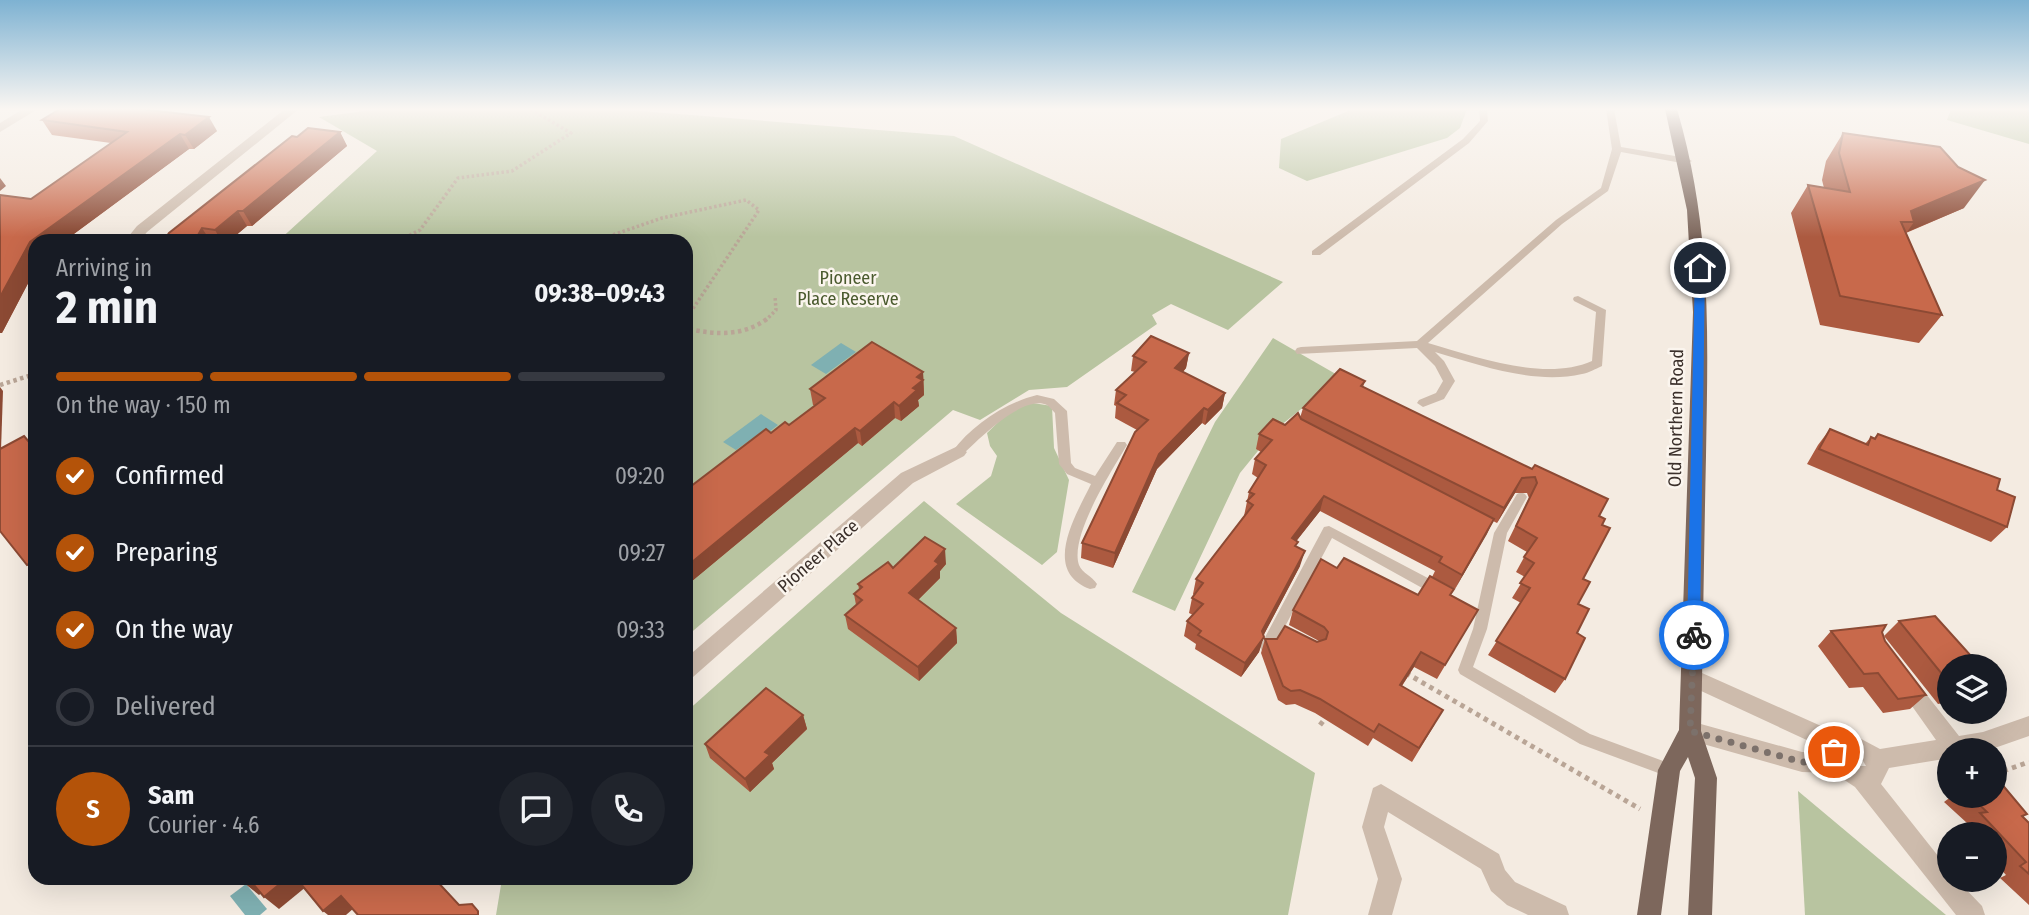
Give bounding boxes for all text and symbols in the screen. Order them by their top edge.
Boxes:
pin [1670,238,1730,298]
icon: home [1681,249,1719,287]
text: Arriving in [56,254,152,282]
park label: Pioneer Place Reserve [797,267,899,310]
text: 09:38–09:43 [534,278,665,309]
text: 2 min [56,280,158,335]
street label: Old Northern Road [1664,349,1688,487]
text: On the way · 150 m [56,391,231,419]
icon: check [56,457,94,495]
text: Confirmed [115,460,225,491]
text: 09:20 [615,462,665,490]
street label: Pioneer Place [773,515,863,597]
icon: check [56,534,94,572]
text: Preparing [115,537,217,568]
text: 09:27 [618,539,665,567]
courier [1659,600,1729,670]
icon: check [56,611,94,649]
text: On the way [115,614,233,645]
text: 09:33 [616,616,665,644]
icon: bike [1675,616,1713,654]
map controls [1937,654,2007,892]
button: layers [1937,654,2007,724]
text: Delivered [115,691,216,722]
pin [1804,722,1864,782]
icon: bag [1815,733,1853,771]
button: + [1937,738,2007,808]
button: chat [499,772,573,846]
button: phone [591,772,665,846]
text: Sam [148,780,194,811]
text: S [86,794,100,825]
text: Courier · 4.6 [148,811,259,839]
button: − [1937,822,2007,892]

